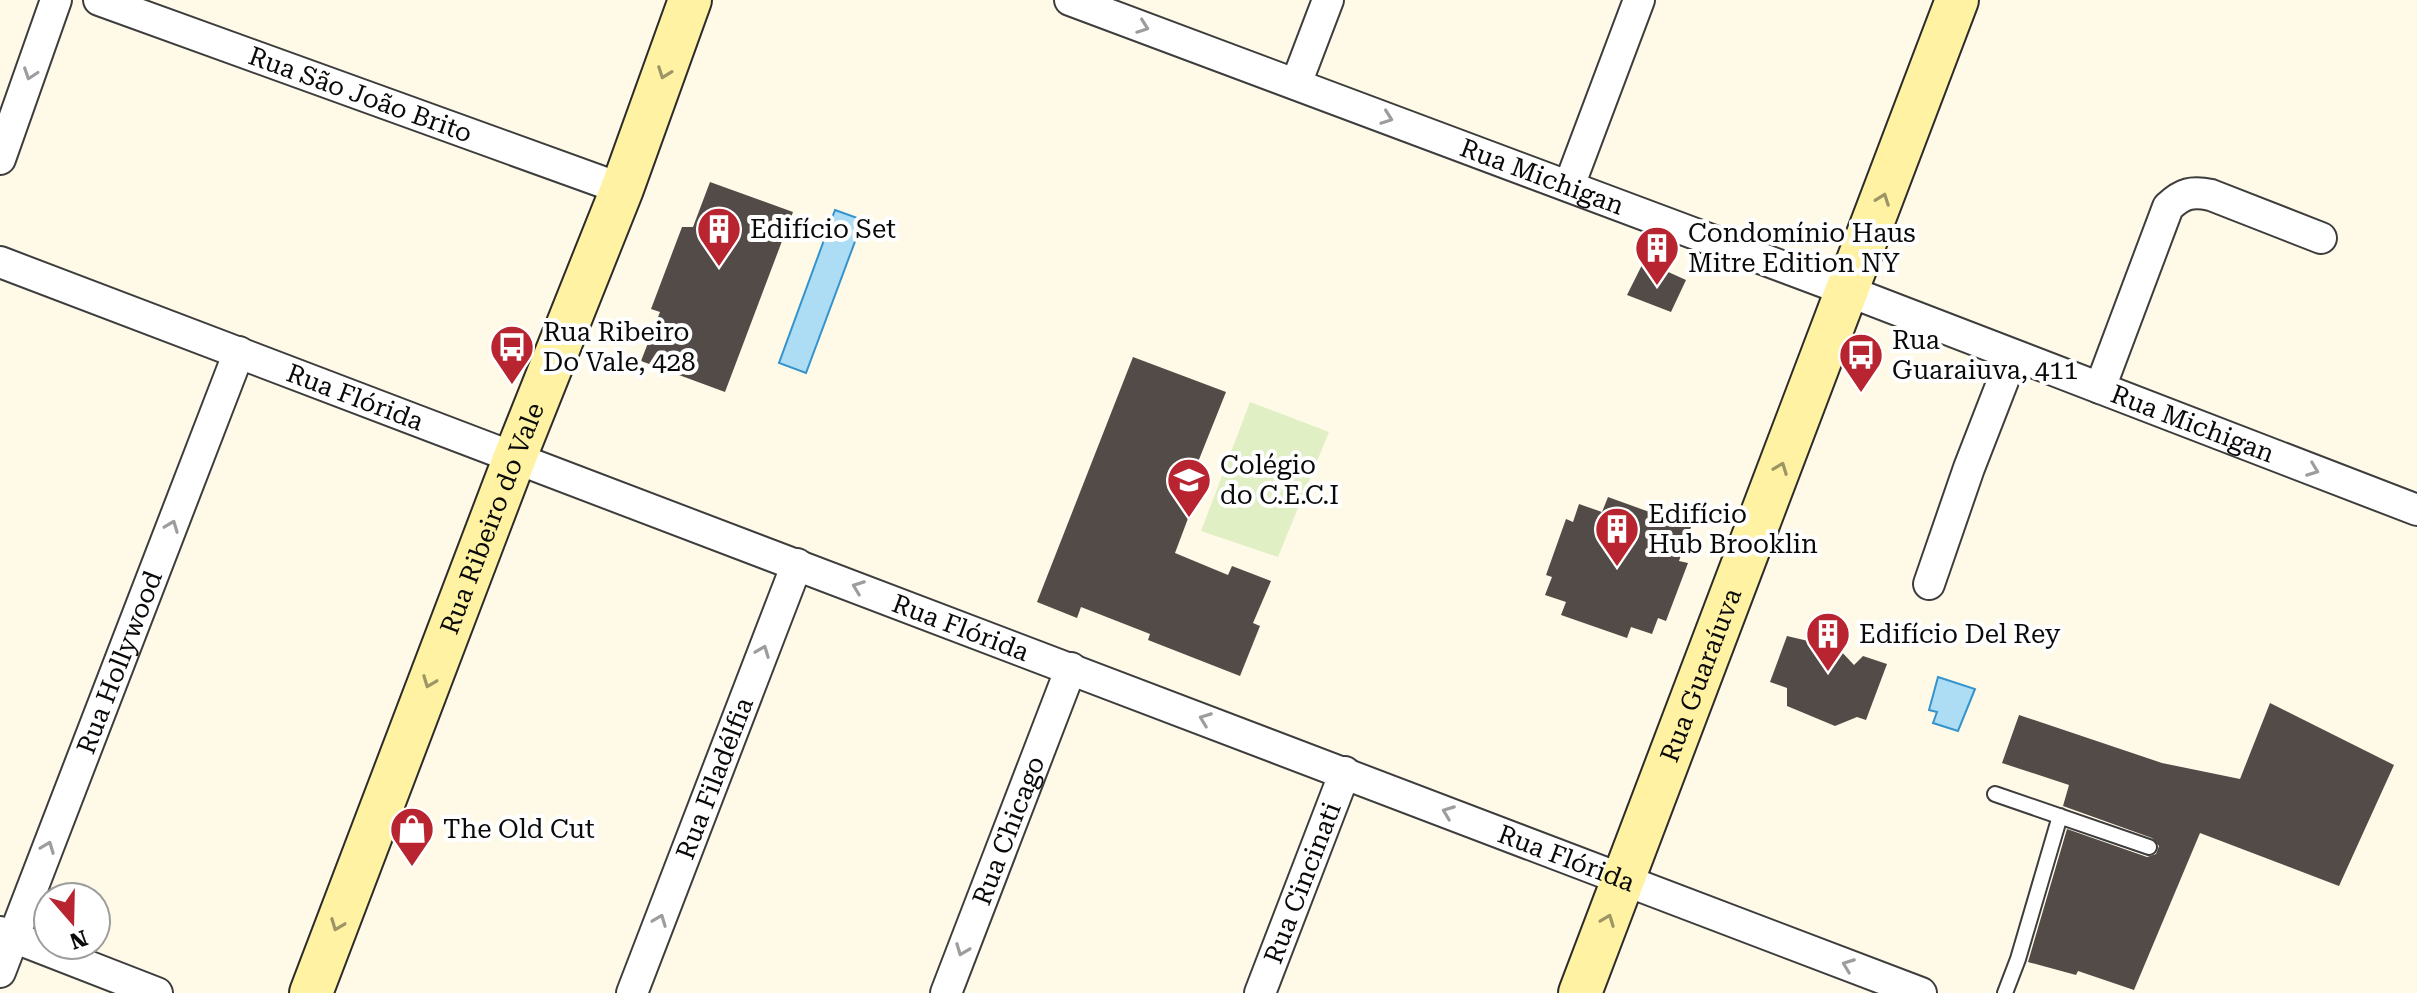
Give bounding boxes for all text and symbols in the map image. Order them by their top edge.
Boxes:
one-way arrow [1135,17,1149,34]
street label: Rua São João Brito [245,40,476,149]
one-way arrow [23,66,40,80]
one-way arrow [657,66,673,80]
one-way arrow [1379,108,1393,124]
street label: Rua Michigan [1456,132,1628,221]
one-way arrow [1873,193,1890,207]
building icon: Edifício Set [695,205,743,268]
place label: Edifício Set [750,214,896,244]
place label: Condomínio Haus Mitre Edition NY [1688,218,1916,278]
building icon: Condomínio Haus Mitre Edition NY [1633,224,1681,287]
place label: Rua Ribeiro Do Vale, 428 [543,317,696,377]
bus stop icon: Rua Ribeiro Do Vale, 428 [488,323,536,386]
place label: Rua Guaraiuva, 411 [1892,325,2078,385]
bus stop icon: Rua Guaraiuva, 411 [1837,331,1885,394]
street label: Rua Flórida [283,358,428,437]
street label: Rua Michigan [2107,379,2279,469]
street label: Rua Ribeiro do Vale [434,398,550,638]
place label: Colégio do C.E.C.I [1220,450,1339,510]
school or university icon: Colégio do C.E.C.I [1165,456,1213,519]
one-way arrow [2305,460,2319,477]
one-way arrow [1771,462,1788,476]
place label: Edifício Hub Brooklin [1648,499,1818,559]
building icon: Edifício Hub Brooklin [1593,505,1641,568]
one-way arrow [162,520,179,534]
street label: Rua Hollywood [71,566,168,758]
one-way arrow [851,580,865,597]
street label: Rua Guaraíuva [1654,584,1747,766]
street label: Rua Flórida [888,588,1033,667]
building icon: Edifício Del Rey [1804,610,1852,673]
place label: Edifício Del Rey [1859,619,2061,649]
one-way arrow [753,645,770,659]
one-way arrow [422,674,439,688]
street label: Rua Filadélfia [670,693,759,863]
one-way arrow [1199,712,1213,729]
street label: Rua Chicago [966,752,1051,909]
street label: Rua Cincinati [1258,798,1347,968]
shop icon: The Old Cut [388,805,436,868]
one-way arrow [1442,805,1456,822]
place label: The Old Cut [443,814,595,844]
street label: Rua Flórida [1494,818,1639,898]
one-way arrow [38,841,55,855]
north arrow [32,881,112,961]
one-way arrow [650,914,667,928]
one-way arrow [1598,914,1615,928]
one-way arrow [330,917,347,931]
text: N [66,925,91,954]
one-way arrow [955,942,972,956]
one-way arrow [1842,958,1856,975]

